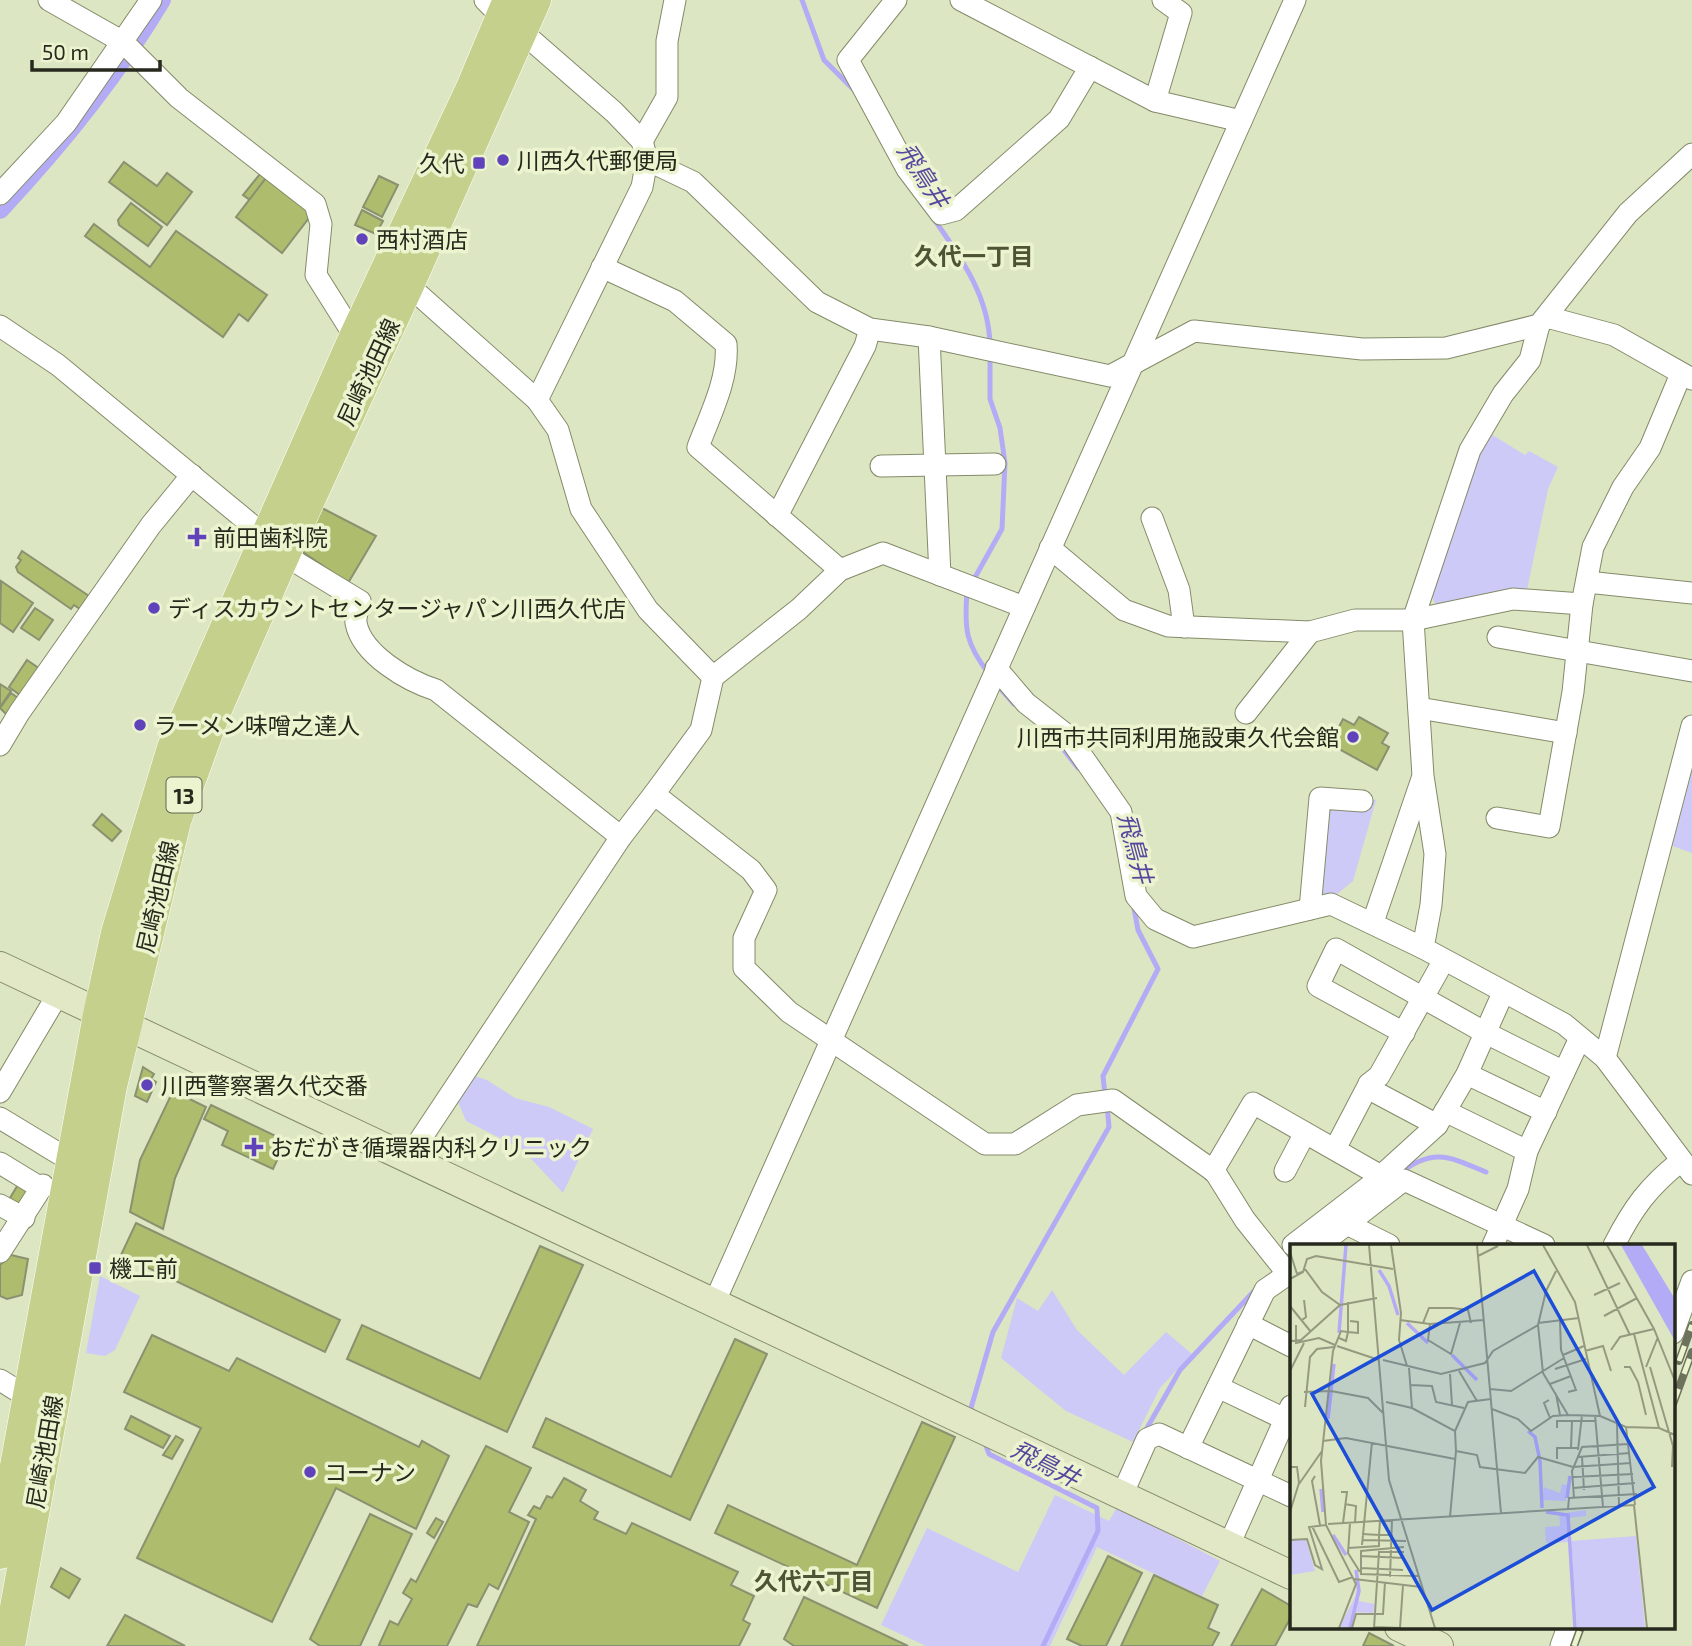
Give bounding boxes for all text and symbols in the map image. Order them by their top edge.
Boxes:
scale bar [32,28,159,72]
text: 50 m [42,39,89,64]
water label: 飛鳥井 [892,137,957,215]
place label: 川西久代郵便局 [517,146,678,174]
place label: 久代 [419,149,465,177]
marker: 川西久代郵便局 [495,152,511,168]
marker: 久代 [471,155,487,171]
place label: 西村酒店 [376,225,468,253]
marker: 西村酒店 [354,231,370,247]
district label: 久代一丁目 [914,241,1034,270]
street label: 尼崎池田線 [331,314,405,430]
place label: 前田歯科院 [213,523,328,551]
marker: 前田歯科院 [187,527,207,547]
place label: ディスカウントセンタージャパン川西久代店 [168,594,626,622]
marker: ディスカウントセンタージャパン川西久代店 [146,600,162,616]
place label: ラーメン味噌之達人 [154,711,360,739]
marker: ラーメン味噌之達人 [132,717,148,733]
place label: 川西市共同利用施設東久代会館 [1017,723,1339,751]
marker: 川西市共同利用施設東久代会館 [1345,729,1361,745]
road number: 13 [166,778,202,812]
water label: 飛鳥井 [1113,809,1160,888]
street label: 尼崎池田線 [130,838,184,956]
place label: 川西警察署久代交番 [161,1071,368,1099]
marker: 川西警察署久代交番 [139,1077,155,1093]
place label: おだがき循環器内科クリニック [270,1133,592,1161]
marker: おだがき循環器内科クリニック [244,1137,264,1157]
inset map [1290,1244,1674,1628]
place label: 機工前 [109,1254,178,1282]
marker: 機工前 [87,1260,103,1276]
street label: 尼崎池田線 [20,1393,68,1511]
water label: 飛鳥井 [1007,1434,1086,1493]
place label: コーナン [324,1458,416,1486]
marker: コーナン [302,1464,318,1480]
district label: 久代六丁目 [754,1566,874,1595]

